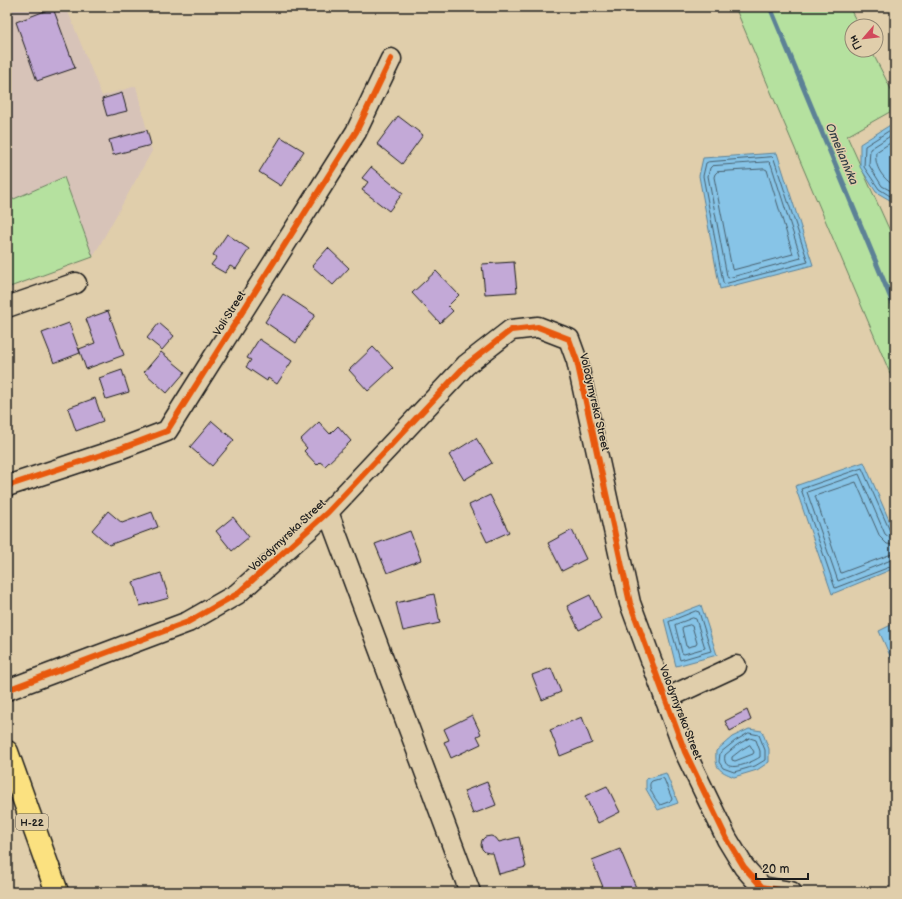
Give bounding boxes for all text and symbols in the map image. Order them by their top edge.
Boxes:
north arrow [844,18,884,58]
text: Пн [846,33,865,52]
water label: Omelianivka [822,121,861,188]
street label: Voli Street [211,288,249,338]
street label: Volodymyrska Street [577,352,612,453]
street label: Volodymyrska Street [246,496,329,574]
street label: Volodymyrska Street [657,663,705,762]
road number: Н-22 [16,814,48,830]
scale bar [756,855,808,881]
text: 20 m [762,862,789,877]

